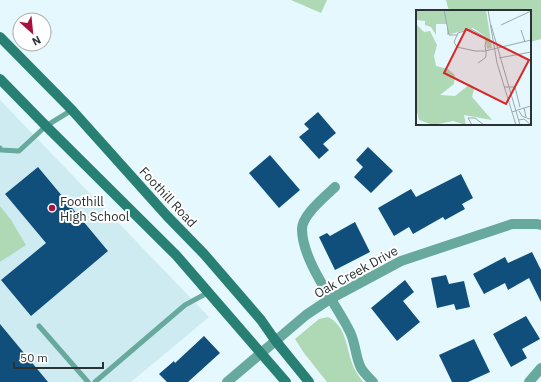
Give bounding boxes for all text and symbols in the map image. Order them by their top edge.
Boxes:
inset map [416,10,531,125]
north arrow [12,12,52,52]
text: N [30,33,43,49]
street label: Foothill Road [136,163,200,231]
place label: Foothill High School [60,193,130,225]
marker: Foothill High School [47,203,57,213]
street label: Oak Creek Drive [311,242,401,302]
scale bar [14,344,103,370]
text: 50 m [20,350,48,365]

